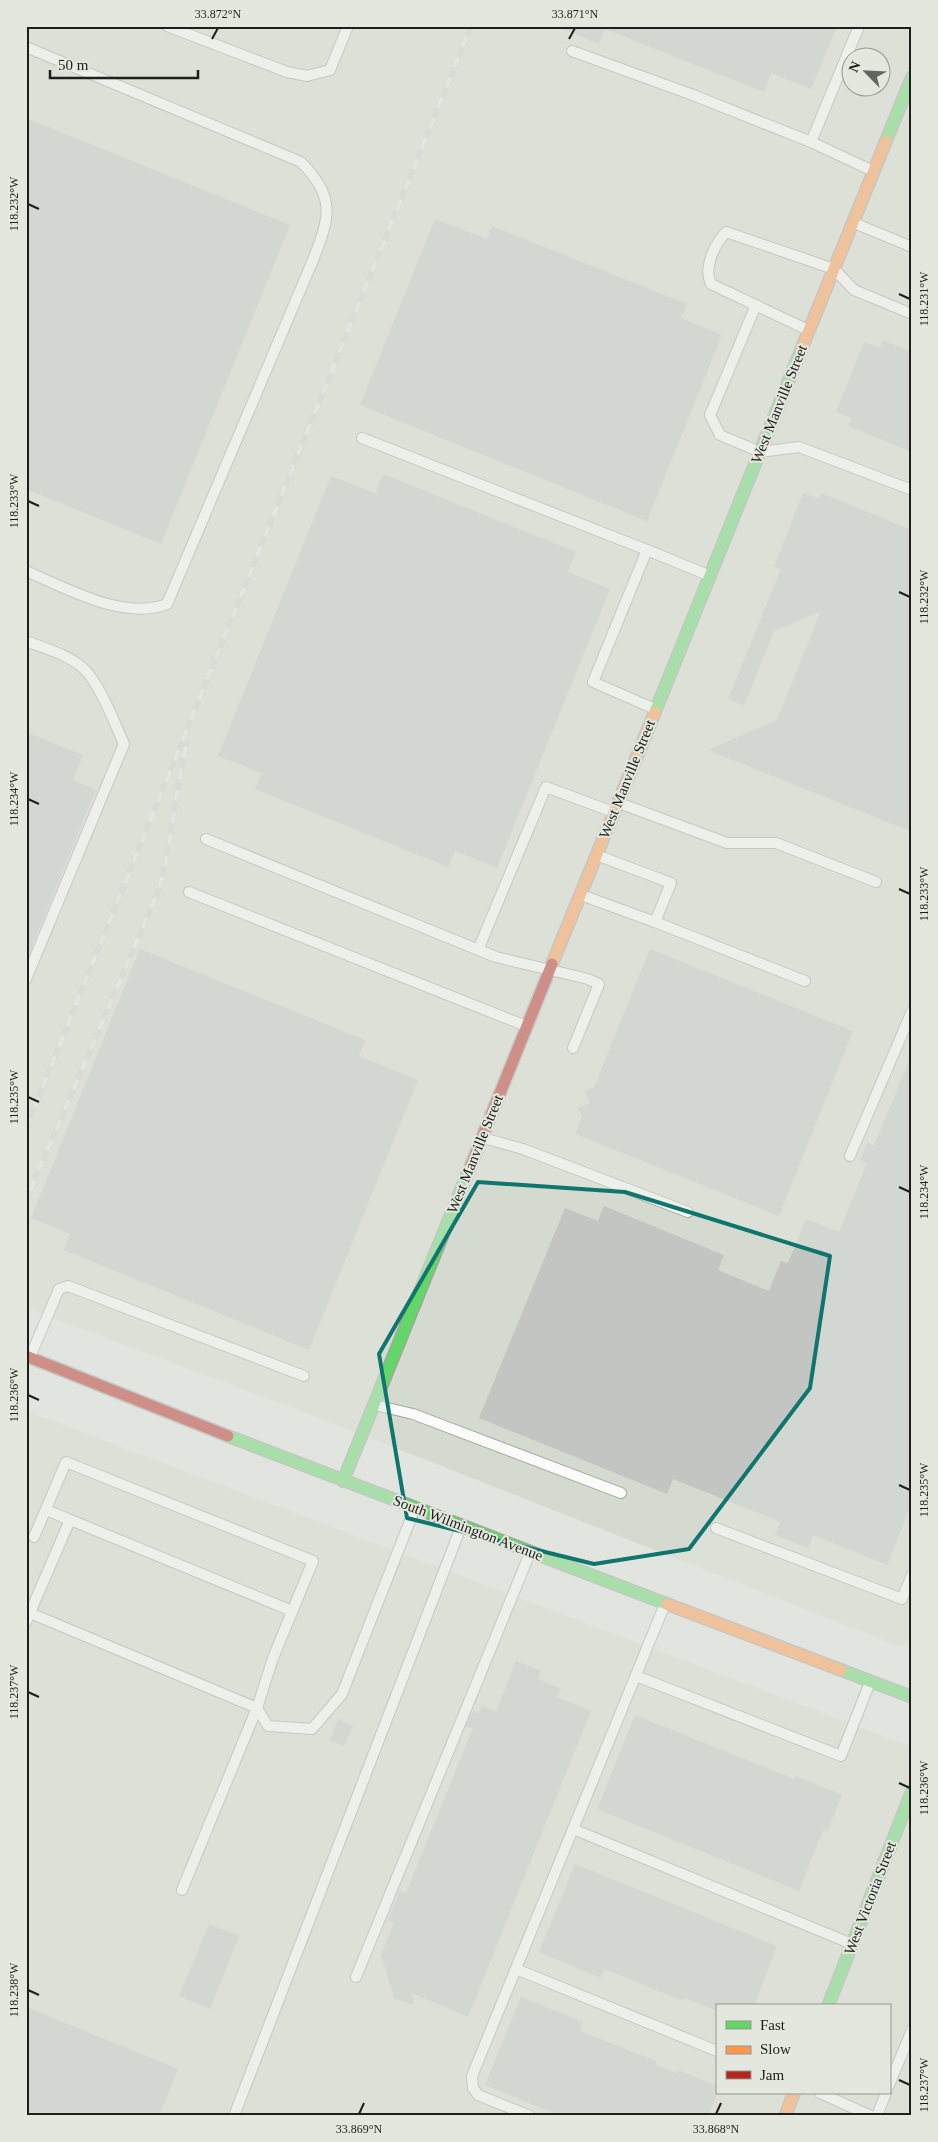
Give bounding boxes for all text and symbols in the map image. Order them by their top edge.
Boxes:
text: 33.872°N [195,7,242,21]
text: 33.871°N [552,7,599,21]
scale bar [50,48,198,80]
north arrow [840,48,890,98]
text: 50 m [58,57,89,73]
text: N [846,59,863,75]
text: 118.232°W [7,176,21,231]
text: 118.231°W [917,271,931,326]
street label: West Manville Street [748,342,810,466]
text: 118.233°W [7,473,21,528]
text: 118.232°W [917,569,931,624]
street label: West Manville Street [596,717,658,841]
text: 118.234°W [7,771,21,826]
text: 118.233°W [917,866,931,921]
text: 118.235°W [7,1069,21,1124]
street label: West Manville Street [444,1092,506,1216]
text: 118.234°W [917,1164,931,1219]
text: 118.236°W [7,1367,21,1422]
text: 118.235°W [917,1462,931,1517]
street label: South Wilmington Avenue [391,1492,545,1564]
text: 118.237°W [7,1664,21,1719]
text: 118.236°W [917,1760,931,1815]
street label: West Victoria Street [841,1838,899,1957]
text: 118.238°W [7,1962,21,2017]
legend [716,2004,890,2094]
text: Fast [760,2017,786,2033]
text: Slow [760,2041,791,2057]
text: 118.237°W [917,2057,931,2112]
text: Jam [760,2067,784,2083]
text: 33.869°N [336,2122,383,2136]
text: 33.868°N [693,2122,740,2136]

